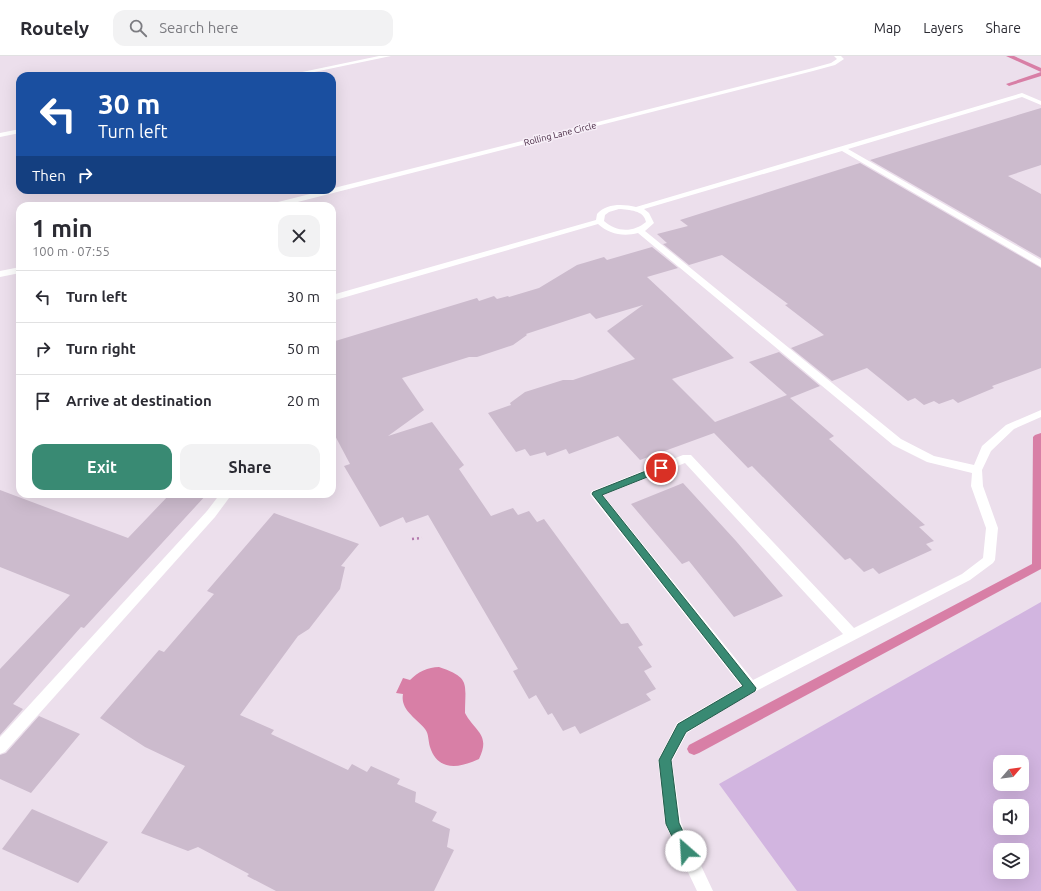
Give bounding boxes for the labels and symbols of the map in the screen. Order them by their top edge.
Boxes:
street label: Rolling Lane Circle [523,120,597,148]
pin [644,451,678,485]
north arrow [993,755,1029,791]
position arrow [665,830,707,872]

